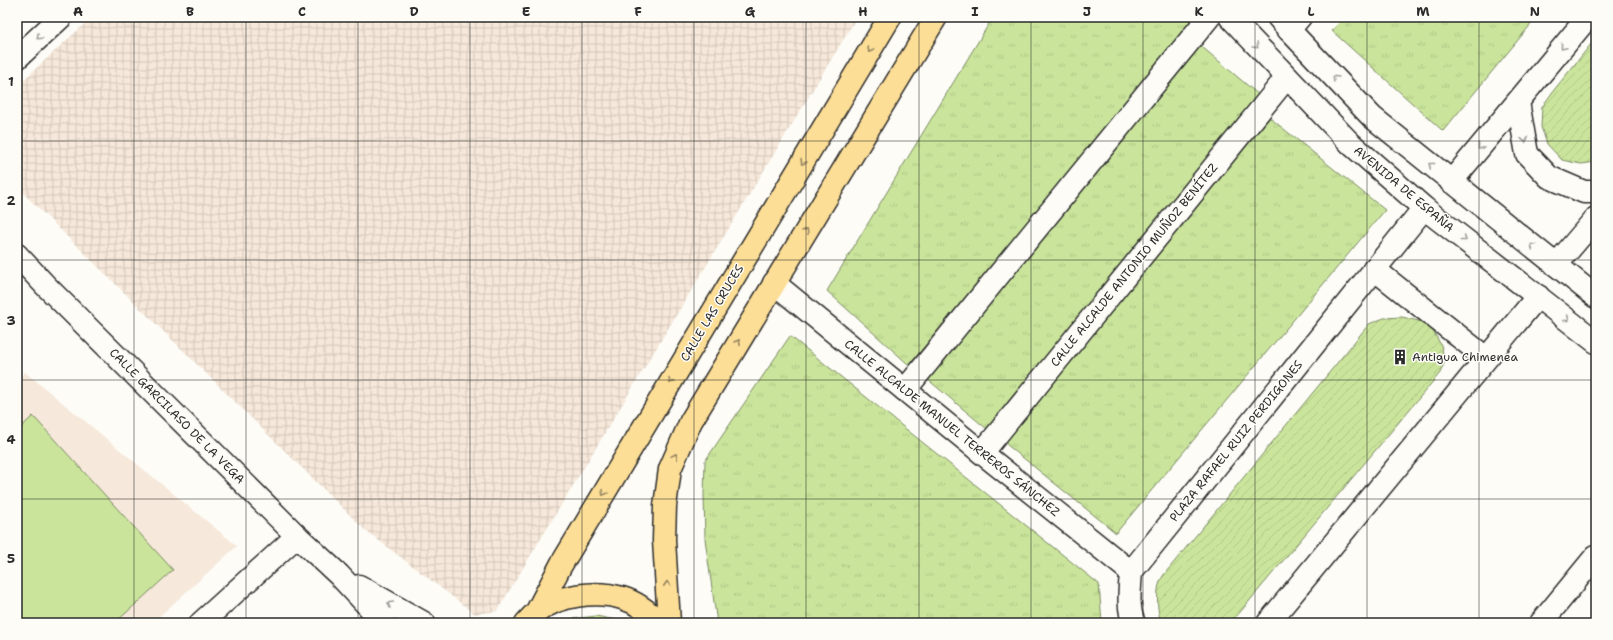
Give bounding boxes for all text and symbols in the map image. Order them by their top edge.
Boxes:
text: A [73,3,83,20]
text: B [186,3,194,20]
text: C [298,3,306,20]
text: D [409,3,419,20]
text: E [522,3,531,20]
text: F [634,3,642,20]
text: G [745,3,756,20]
text: H [858,3,868,20]
text: I [971,3,979,20]
text: J [1083,3,1091,20]
text: K [1195,3,1204,20]
text: L [1307,3,1315,20]
text: M [1416,3,1430,20]
text: N [1530,3,1540,20]
one-way arrow [36,33,44,40]
one-way arrow [1251,41,1259,49]
one-way arrow [1561,42,1568,50]
one-way arrow [868,46,875,53]
text: 1 [8,73,14,90]
one-way arrow [1332,75,1340,83]
one-way arrow [1520,137,1529,143]
street label: AVENIDA DE ESPAÑA [1350,142,1458,236]
one-way arrow [1478,142,1485,150]
one-way arrow [801,158,808,165]
street label: CALLE ALCALDE ANTONIO MUÑOZ BENÍTEZ [1047,160,1221,370]
one-way arrow [1429,163,1436,170]
text: 2 [6,192,16,209]
one-way arrow [801,228,808,235]
one-way arrow [1460,234,1467,241]
one-way arrow [1530,244,1537,251]
street label: CALLE LAS CRUCES [677,261,747,364]
text: 3 [6,312,16,329]
one-way arrow [1562,314,1569,321]
street label: CALLE ALCALDE MANUEL TERREROS SÁNCHEZ [841,336,1063,520]
one-way arrow [734,339,741,346]
street label: CALLE GARCILASO DE LA VEGA [106,345,248,487]
building icon: Antigua Chimenea [1391,348,1409,366]
place label: Antigua Chimenea [1412,349,1518,365]
street label: PLAZA RAFAEL RUIZ PERDIGONES [1166,357,1306,525]
one-way arrow [669,377,676,384]
text: 4 [6,431,16,448]
one-way arrow [671,452,679,459]
one-way arrow [602,489,609,496]
text: 5 [7,550,15,567]
one-way arrow [662,581,671,587]
one-way arrow [387,601,394,608]

